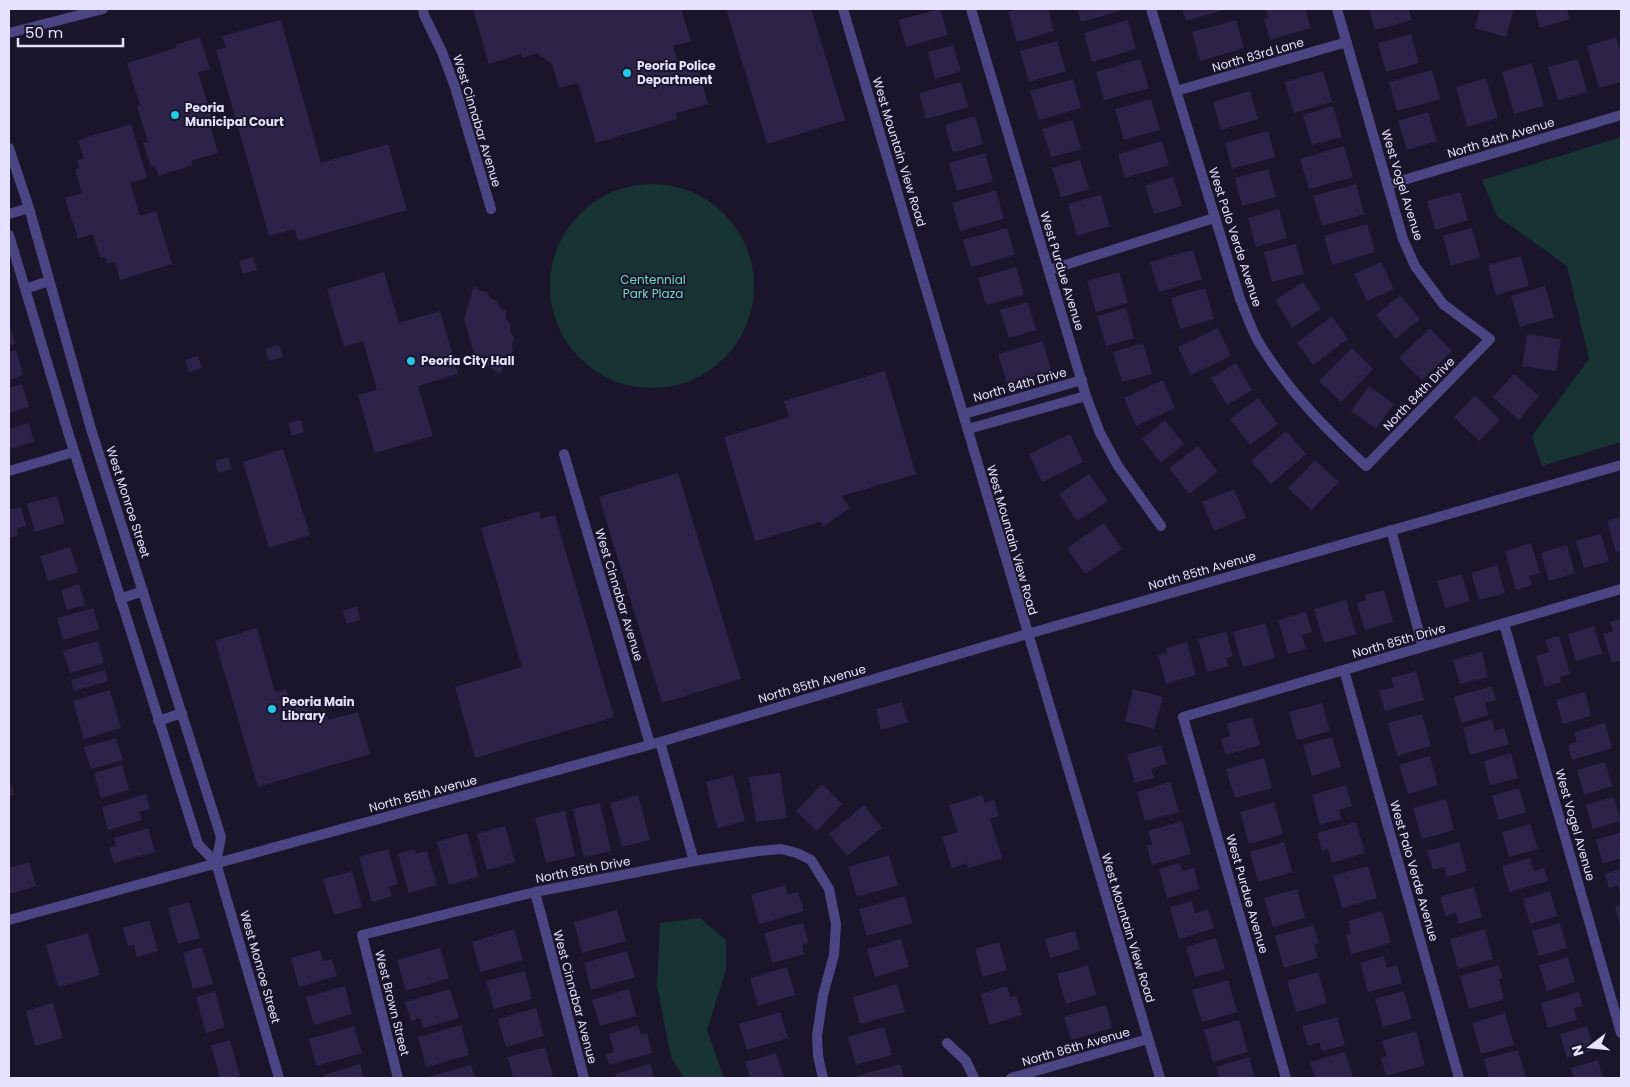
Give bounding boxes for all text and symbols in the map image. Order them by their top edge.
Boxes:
scale bar [18,15,122,47]
text: 50 m [25,22,63,43]
street label: North 83rd Lane [1210,33,1306,76]
street label: West Cinnabar Avenue [449,53,506,189]
place label: Peoria Police Department [637,57,716,88]
marker: Peoria Police Department [621,67,633,79]
street label: West Mountain View Road [869,75,930,229]
place label: Peoria Municipal Court [185,99,284,130]
marker: Peoria Municipal Court [169,109,181,121]
street label: North 84th Avenue [1445,113,1557,162]
street label: West Vogel Avenue [1377,127,1428,243]
street label: West Palo Verde Avenue [1205,165,1266,309]
street label: West Purdue Avenue [1036,209,1089,332]
park label: Centennial Park Plaza [620,271,686,302]
place label: Peoria City Hall [421,352,515,369]
street label: North 84th Drive [1379,353,1458,434]
marker: Peoria City Hall [405,355,417,367]
street label: North 84th Drive [971,363,1068,406]
street label: West Monroe Street [102,444,155,560]
street label: West Mountain View Road [983,463,1042,617]
street label: West Cinnabar Avenue [591,527,648,663]
street label: North 85th Avenue [1146,547,1258,594]
street label: North 85th Drive [1350,619,1447,662]
street label: North 85th Avenue [756,660,868,707]
place label: Peoria Main Library [282,693,355,724]
marker: Peoria Main Library [266,703,278,715]
street label: West Vogel Avenue [1551,767,1600,883]
street label: North 85th Avenue [367,771,479,816]
street label: West Palo Verde Avenue [1386,798,1443,943]
street label: West Purdue Avenue [1222,832,1273,956]
street label: West Mountain View Road [1098,851,1159,1005]
street label: North 85th Drive [534,852,632,887]
street label: West Monroe Street [236,908,285,1025]
street label: West Cinnabar Avenue [549,928,602,1066]
street label: West Brown Street [371,948,414,1058]
north arrow [1565,1022,1615,1072]
street label: North 86th Avenue [1020,1023,1132,1070]
text: N [1566,1043,1589,1058]

